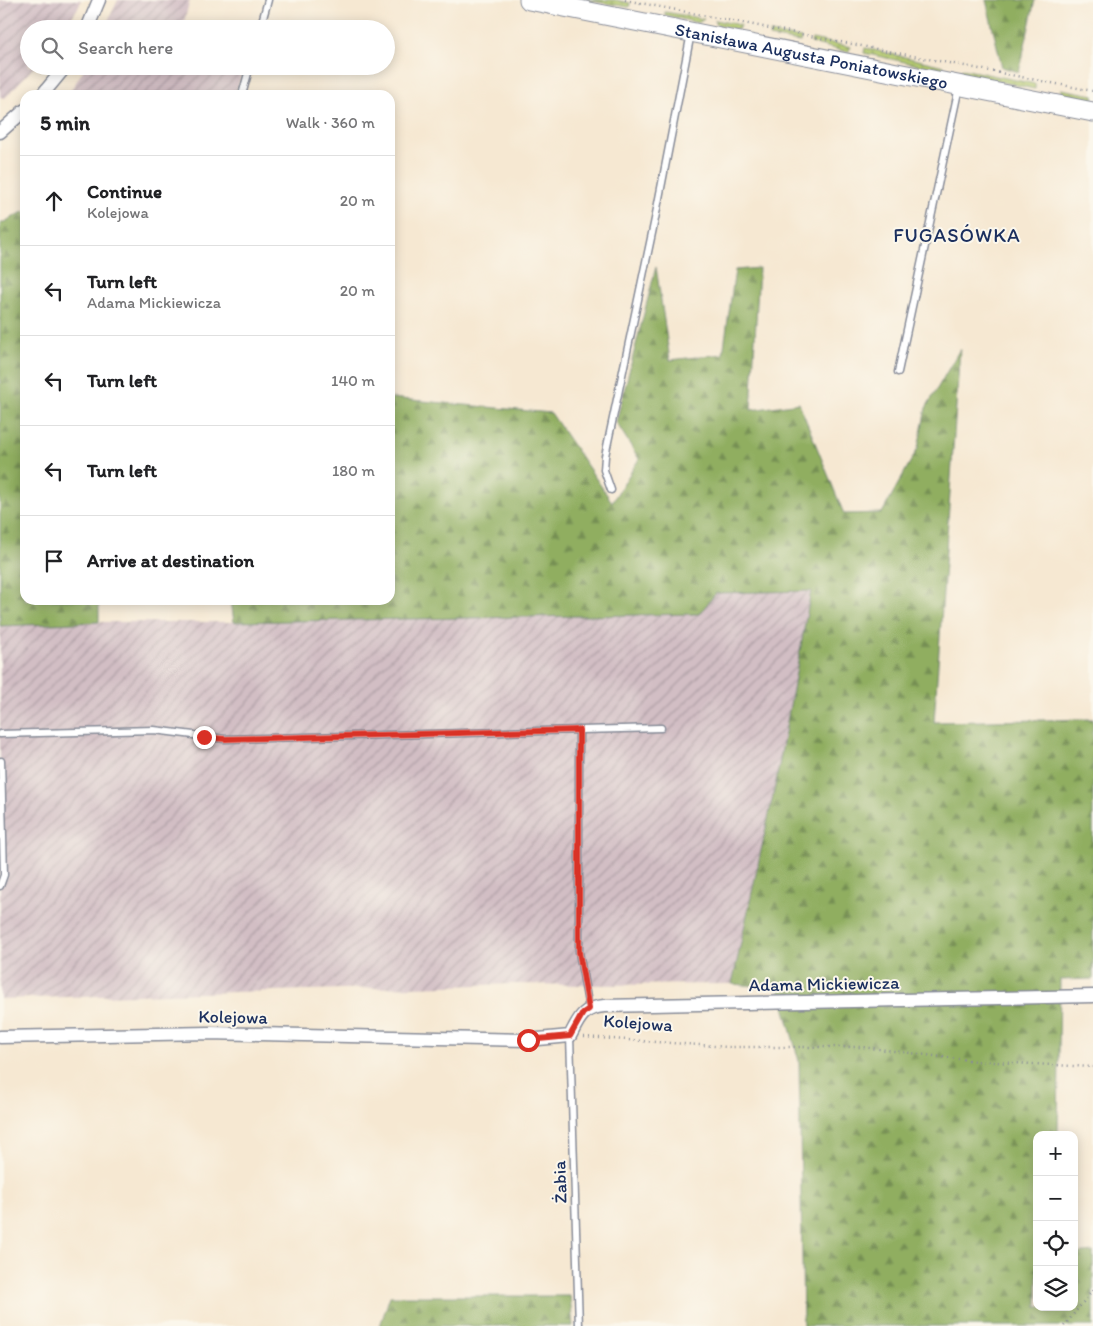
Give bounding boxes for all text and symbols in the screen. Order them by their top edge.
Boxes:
street label: Stanisława Augusta Poniatowskiego [673,18,950,94]
search box [20,20,395,75]
icon: search [38,34,66,62]
text: Search here [78,36,173,59]
text: 5 min [40,110,90,135]
text: Walk · 360 m [286,113,375,132]
text: Continue [87,180,162,203]
icon: ahead [40,187,68,215]
text: 20 m [340,191,375,210]
text: Kolejowa [87,203,149,222]
district label: FUGASÓWKA [893,223,1021,247]
text: Turn left [87,270,157,293]
icon: left [40,277,68,305]
text: 20 m [340,281,375,300]
text: Adama Mickiewicza [87,293,221,312]
icon: left [40,367,68,395]
text: Turn left [87,369,157,392]
text: 140 m [331,371,375,390]
icon: left [40,457,68,485]
text: Turn left [87,459,157,482]
text: 180 m [332,461,375,480]
icon: arrive [40,547,68,575]
text: Arrive at destination [87,549,254,572]
route end [193,726,216,749]
street label: Adama Mickiewicza [748,972,900,996]
street label: Kolejowa [198,1005,269,1029]
street label: Kolejowa [603,1010,674,1036]
route start [517,1029,540,1052]
map controls [1033,1131,1078,1311]
button: + [1033,1131,1078,1176]
street label: Żabia [548,1160,572,1204]
button: − [1033,1176,1078,1221]
button: locate [1033,1221,1078,1266]
button: layers [1033,1266,1078,1311]

